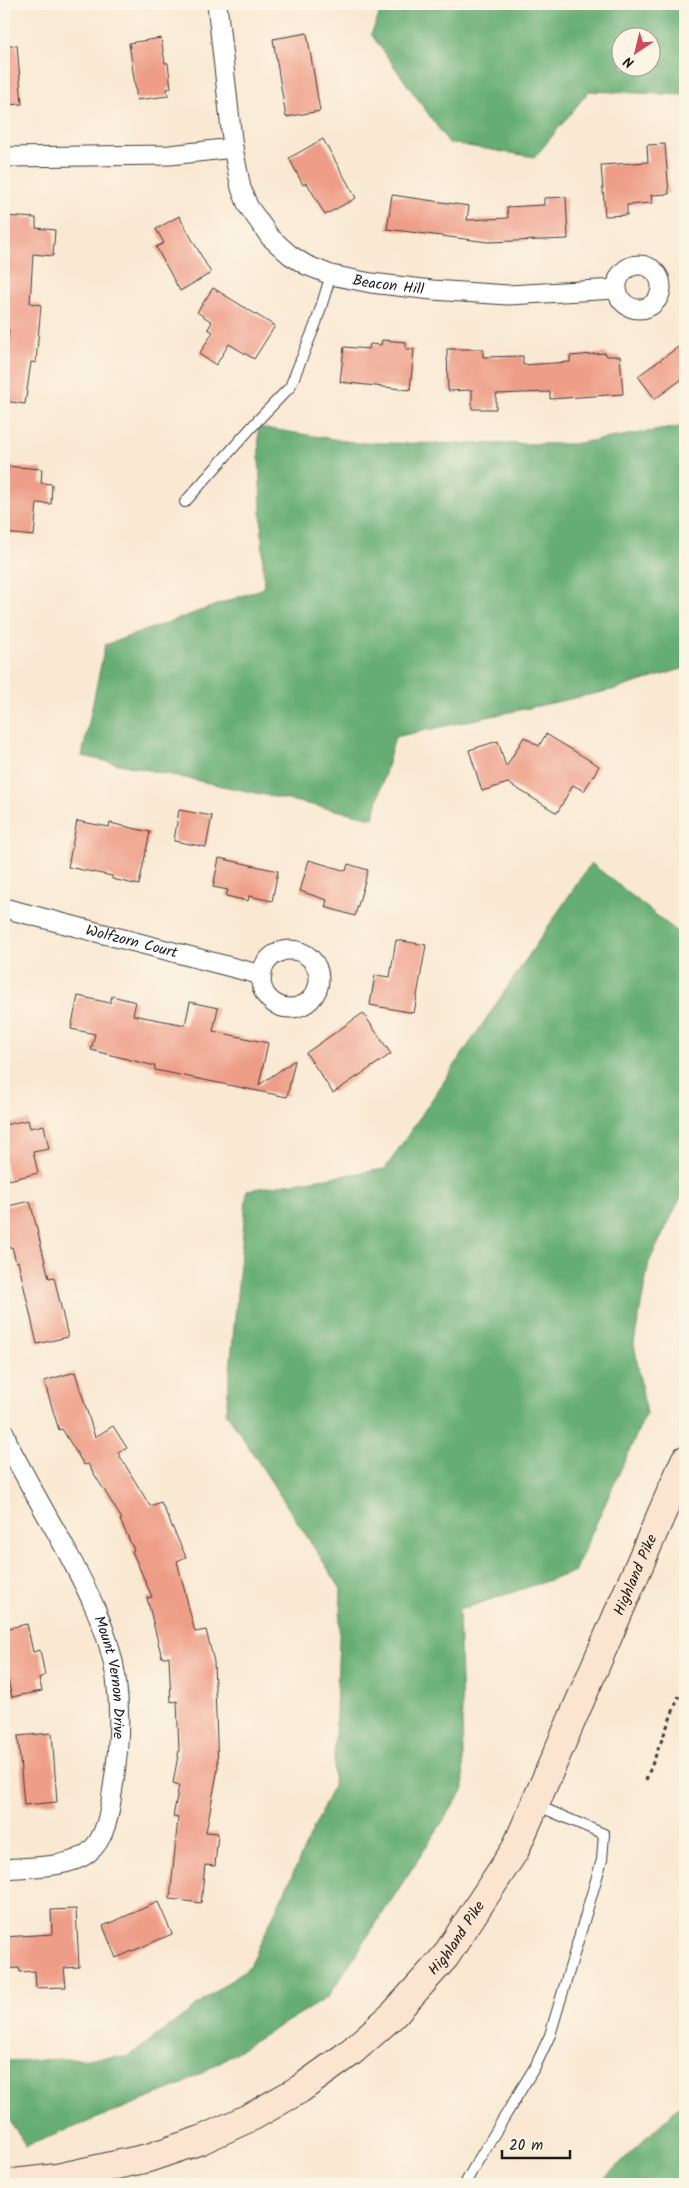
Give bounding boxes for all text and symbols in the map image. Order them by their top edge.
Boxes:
north arrow [612,28,662,78]
text: N [619,50,639,73]
street label: Beacon Hill [350,269,426,302]
street label: Wolfzorn Court [83,919,180,966]
street label: Highland Pike [608,1530,664,1620]
street label: Mount Vernon Drive [86,1612,130,1740]
street label: Highland Pike [423,1896,492,1981]
scale bar [502,2128,569,2160]
text: 20 m [509,2134,543,2158]

